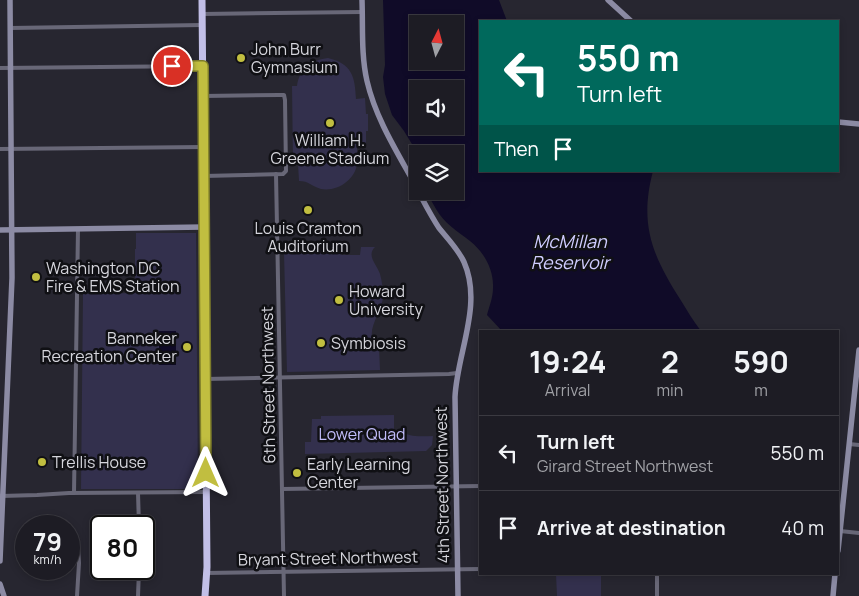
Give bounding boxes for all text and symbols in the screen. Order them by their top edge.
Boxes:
north arrow [409,15,464,70]
map controls [409,15,464,200]
text: 550 m [577,34,680,82]
place label: John Burr Gymnasium [251,38,338,78]
icon: left [494,40,559,105]
pin [151,45,193,87]
icon: arrive [158,52,186,80]
marker: John Burr Gymnasium [235,52,247,64]
text: Turn left [577,79,662,109]
button: sound [409,80,464,135]
marker: William H. Greene Stadium [324,117,336,129]
place label: William H. Greene Stadium [271,129,389,169]
icon: arrive [549,135,577,163]
text: Then [494,136,539,162]
button: layers [409,145,464,200]
marker: Louis Cramton Auditorium [302,204,314,216]
place label: Louis Cramton Auditorium [255,217,361,257]
water label: McMillan Reservoir [531,229,612,274]
place label: Washington DC Fire & EMS Station [46,257,179,297]
marker: Washington DC Fire & EMS Station [30,271,42,283]
place label: Howard University [349,280,423,320]
marker: Howard University [333,294,345,306]
street label: 6th Street Northwest [256,306,280,464]
place label: Banneker Recreation Center [41,327,177,367]
place label: Symbiosis [331,332,406,354]
marker: Symbiosis [315,337,327,349]
marker: Banneker Recreation Center [181,341,193,353]
text: 19:24 [529,341,607,382]
text: 2 [661,341,679,382]
text: 590 [733,341,789,382]
text: Arrival [545,379,591,401]
text: min [656,379,683,401]
text: m [754,379,768,401]
street label: 4th Street Northwest [430,406,454,564]
park label: Lower Quad [318,423,406,445]
text: Turn left [537,429,615,455]
icon: left [494,439,522,467]
text: 550 m [771,440,824,466]
position arrow [179,446,231,498]
place label: Trellis House [52,451,146,473]
place label: Early Learning Center [307,453,410,493]
text: Girard Street Northwest [537,455,713,477]
marker: Trellis House [36,456,48,468]
marker: Early Learning Center [291,467,303,479]
icon: arrive [494,514,522,542]
speed limit sign: 80 [90,515,155,580]
text: Arrive at destination [537,515,726,541]
text: 40 m [781,515,824,541]
text: 79 [33,524,62,559]
street label: Bryant Street Northwest [238,545,418,571]
text: km/h [34,551,61,568]

